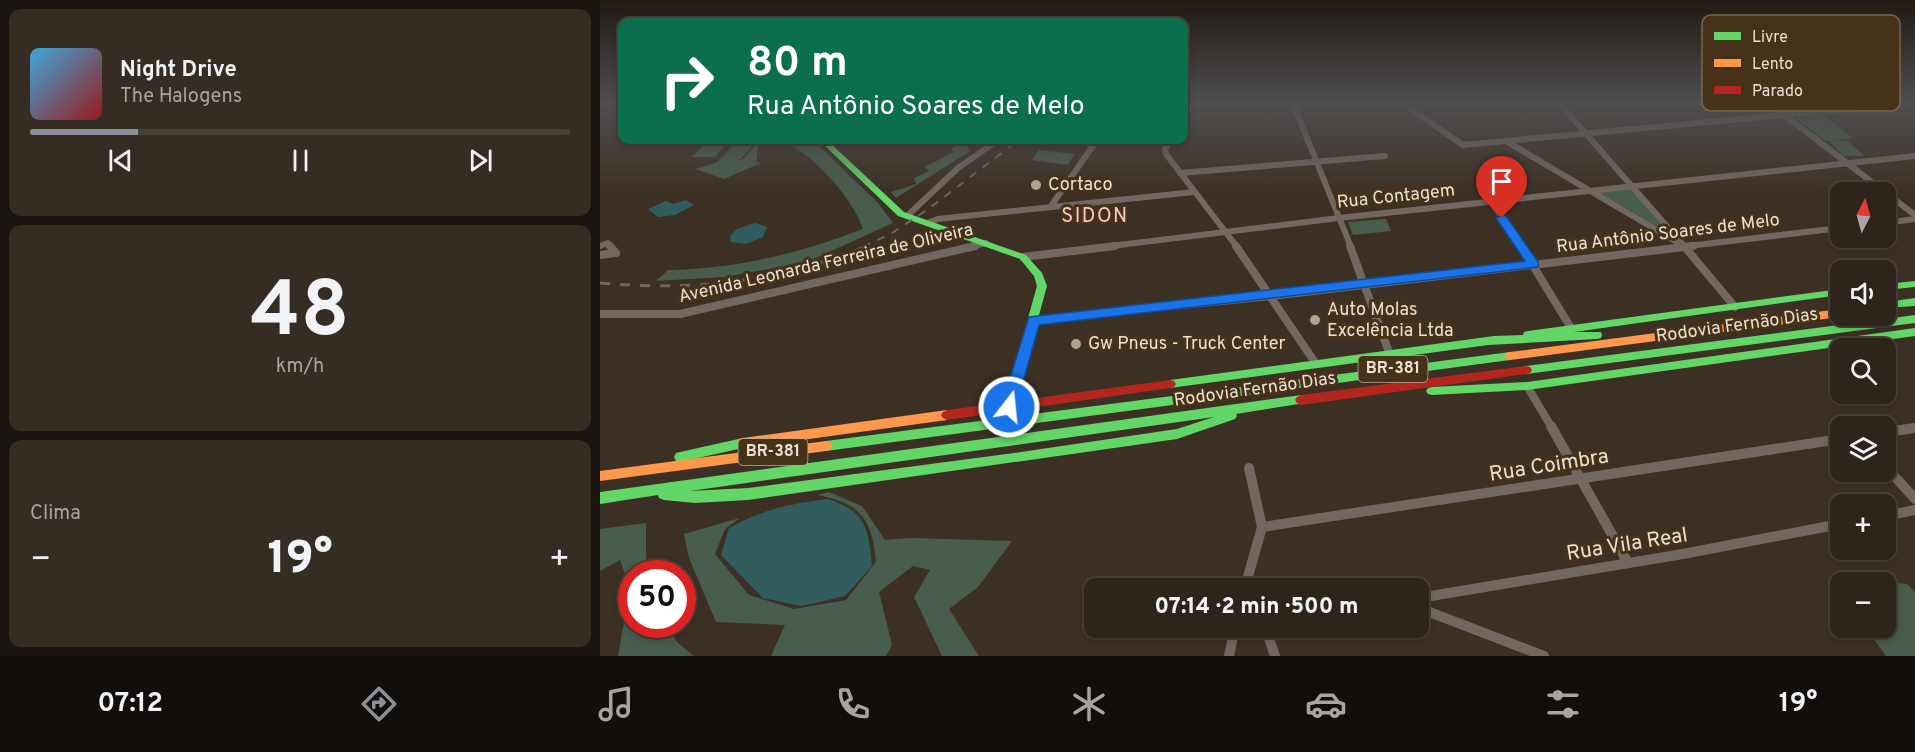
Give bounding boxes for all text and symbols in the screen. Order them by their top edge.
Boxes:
legend [1702,15,1900,111]
text: Livre [1752,28,1788,48]
text: 80 m [747,38,848,91]
icon: right [648,42,726,120]
text: Lento [1752,55,1793,75]
text: Night Drive [120,57,237,84]
text: Parado [1752,82,1803,102]
text: The Halogens [120,84,242,110]
text: Rua Antônio Soares de Melo [747,90,1085,124]
icon: previous [104,144,137,177]
icon: pause [284,144,317,177]
icon: next [464,144,497,177]
pin [1476,156,1527,218]
icon: arrive [1485,165,1518,198]
place label: Cortaco [1048,174,1113,197]
marker: Cortaco [1029,178,1043,192]
street label: Rua Contagem [1336,179,1456,215]
north arrow [1830,182,1896,248]
map controls [1830,182,1896,638]
district label: SIDON [1061,204,1129,230]
street label: Rua Antônio Soares de Melo [1555,209,1781,259]
street label: Avenida Leonarda Ferreira de Oliveira [676,219,976,309]
button: sound [1830,260,1896,326]
text: 48 [250,265,350,364]
place label: Auto Molas Excelência Ltda [1327,299,1454,343]
street label: Rodovia Fernão Dias [1654,303,1820,349]
marker: Auto Molas Excelência Ltda [1308,313,1322,327]
place label: Gw Pneus - Truck Center [1088,333,1286,356]
marker: Gw Pneus - Truck Center [1069,337,1083,351]
button: search [1830,338,1896,404]
text: km/h [276,354,324,380]
road number: BR-381 [1358,356,1428,382]
street label: Rodovia Fernão Dias [1172,367,1338,413]
position arrow [977,375,1041,439]
button: layers [1830,416,1896,482]
road number: BR-381 [738,439,807,465]
street label: Rua Coimbra [1487,443,1611,489]
button: + [1830,494,1896,560]
text: Clima [30,501,81,527]
street label: Rua Vila Real [1564,522,1690,568]
text: 19° [267,532,333,589]
text: − [30,540,51,582]
text: + [549,540,570,582]
speed limit sign: 50 [618,560,696,638]
button: − [1830,572,1896,638]
text: 07:14 · 2 min · 500 m [1155,594,1358,621]
icon: directions [358,683,400,725]
icon: music [595,683,637,725]
icon: phone [832,683,874,725]
icon: climate [1068,683,1110,725]
icon: car [1305,683,1347,725]
icon: filters [1542,683,1584,725]
text: 07:12 [97,687,163,721]
text: 19° [1779,687,1817,721]

